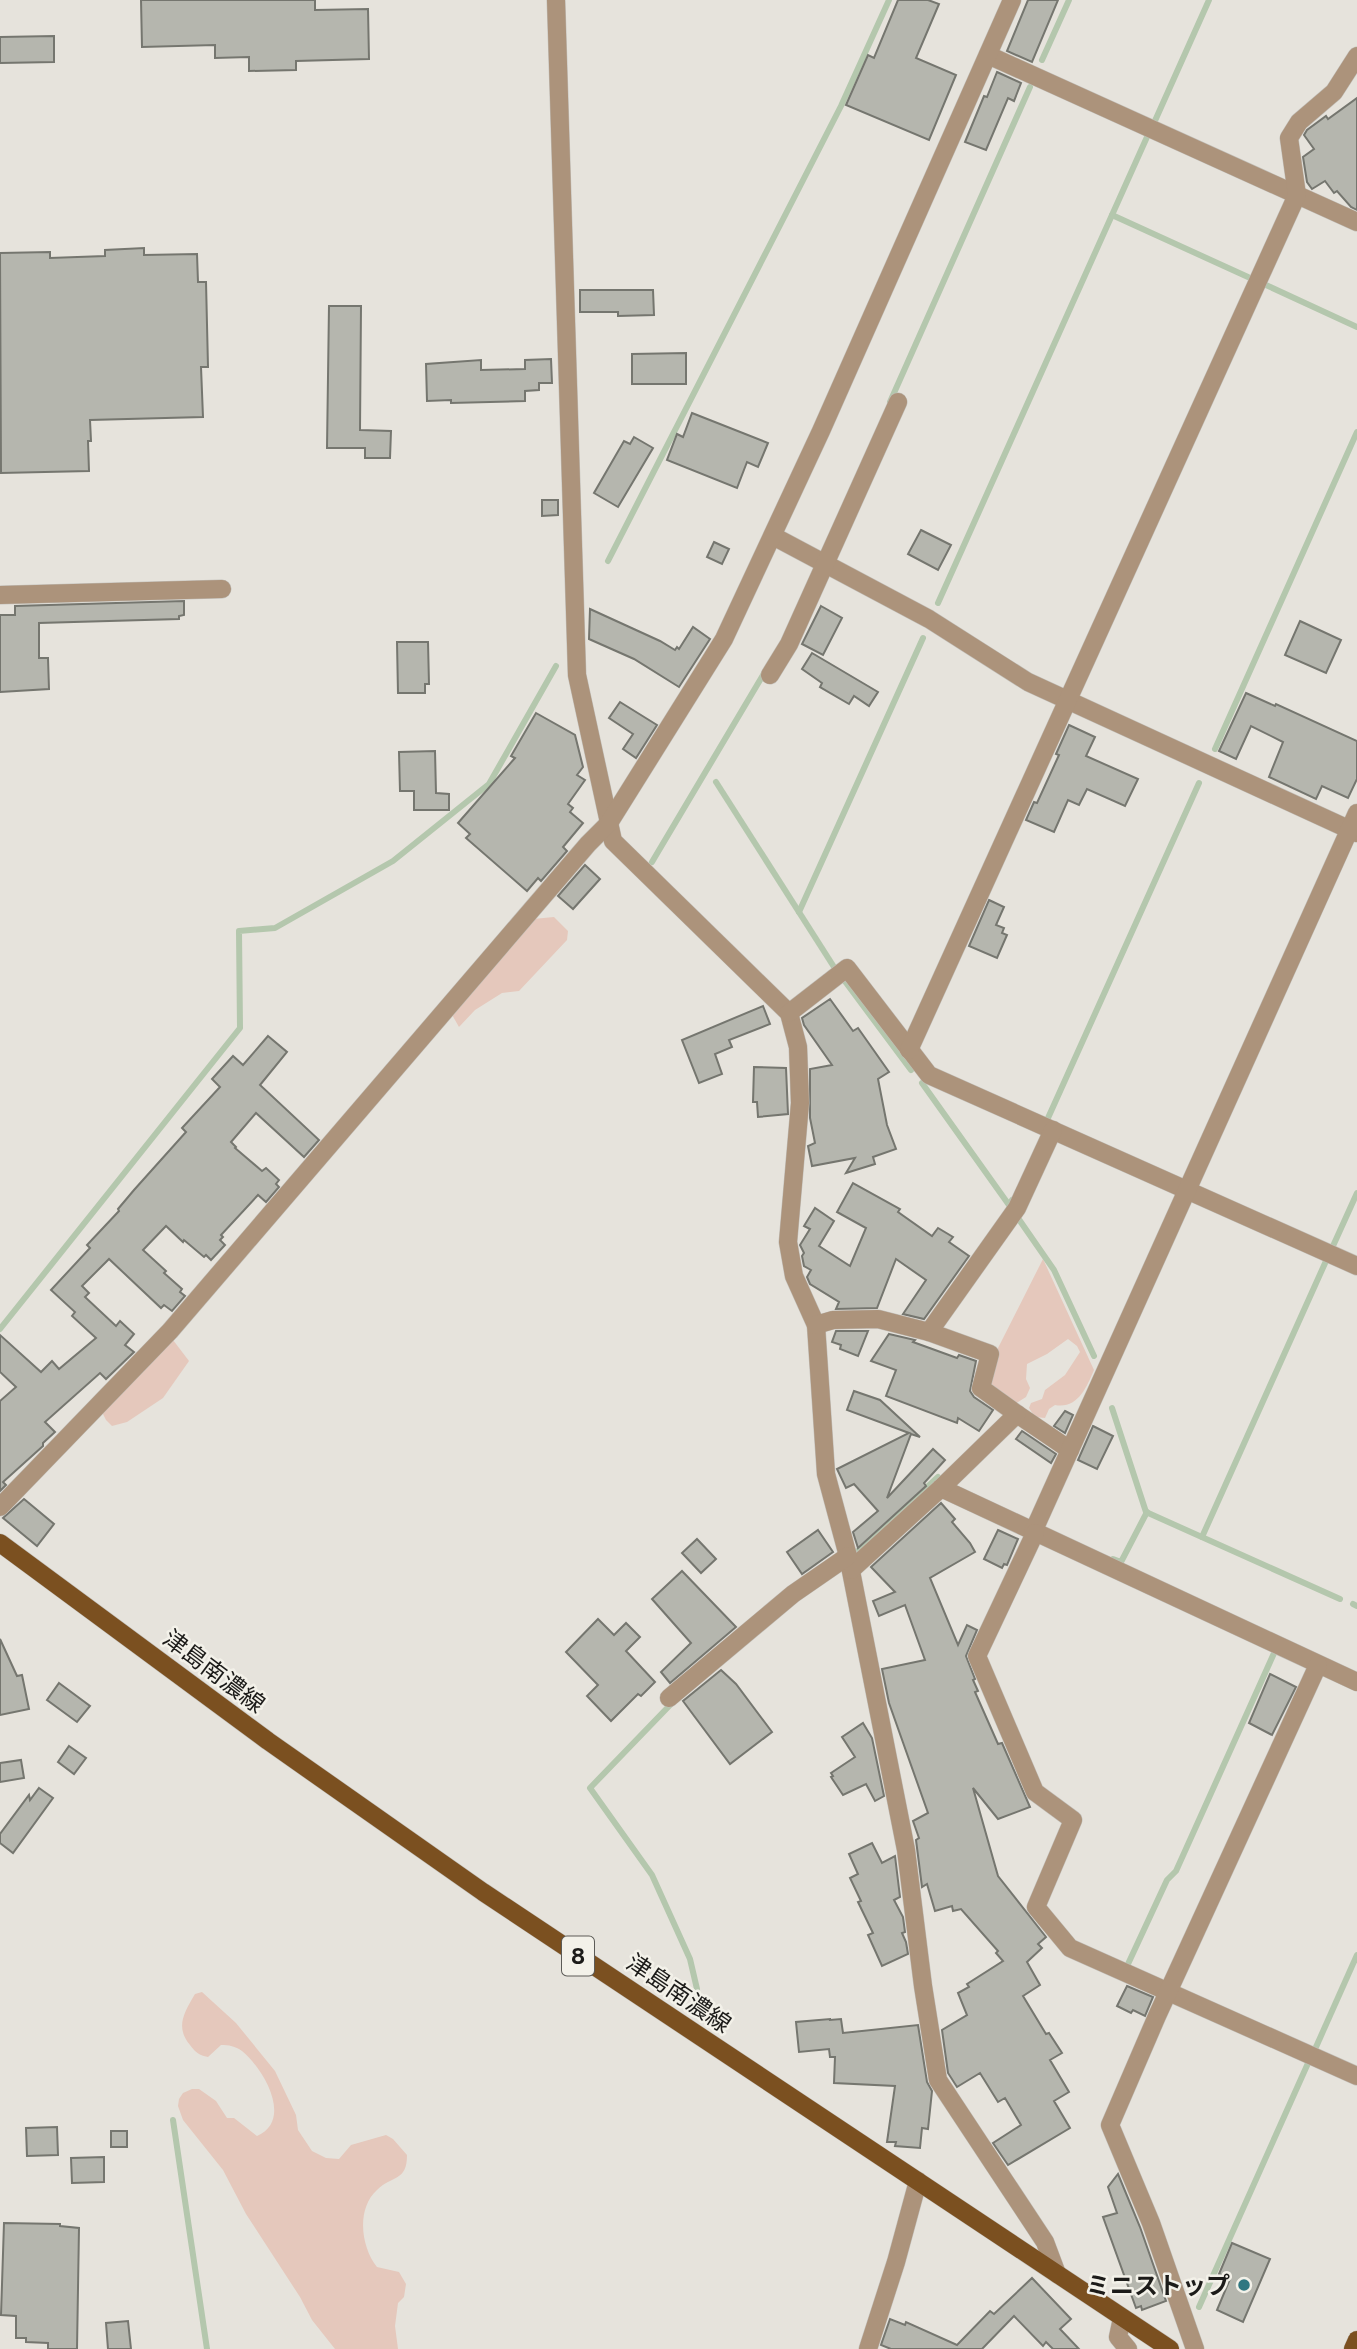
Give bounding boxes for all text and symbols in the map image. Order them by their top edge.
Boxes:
street label: 津島南濃線 [157,1623,271,1719]
road number: 8 [562,1937,594,1976]
street label: 津島南濃線 [621,1947,737,2039]
place label: ミニストップ [1086,2271,1230,2300]
marker: ミニストップ [1236,2277,1252,2293]

